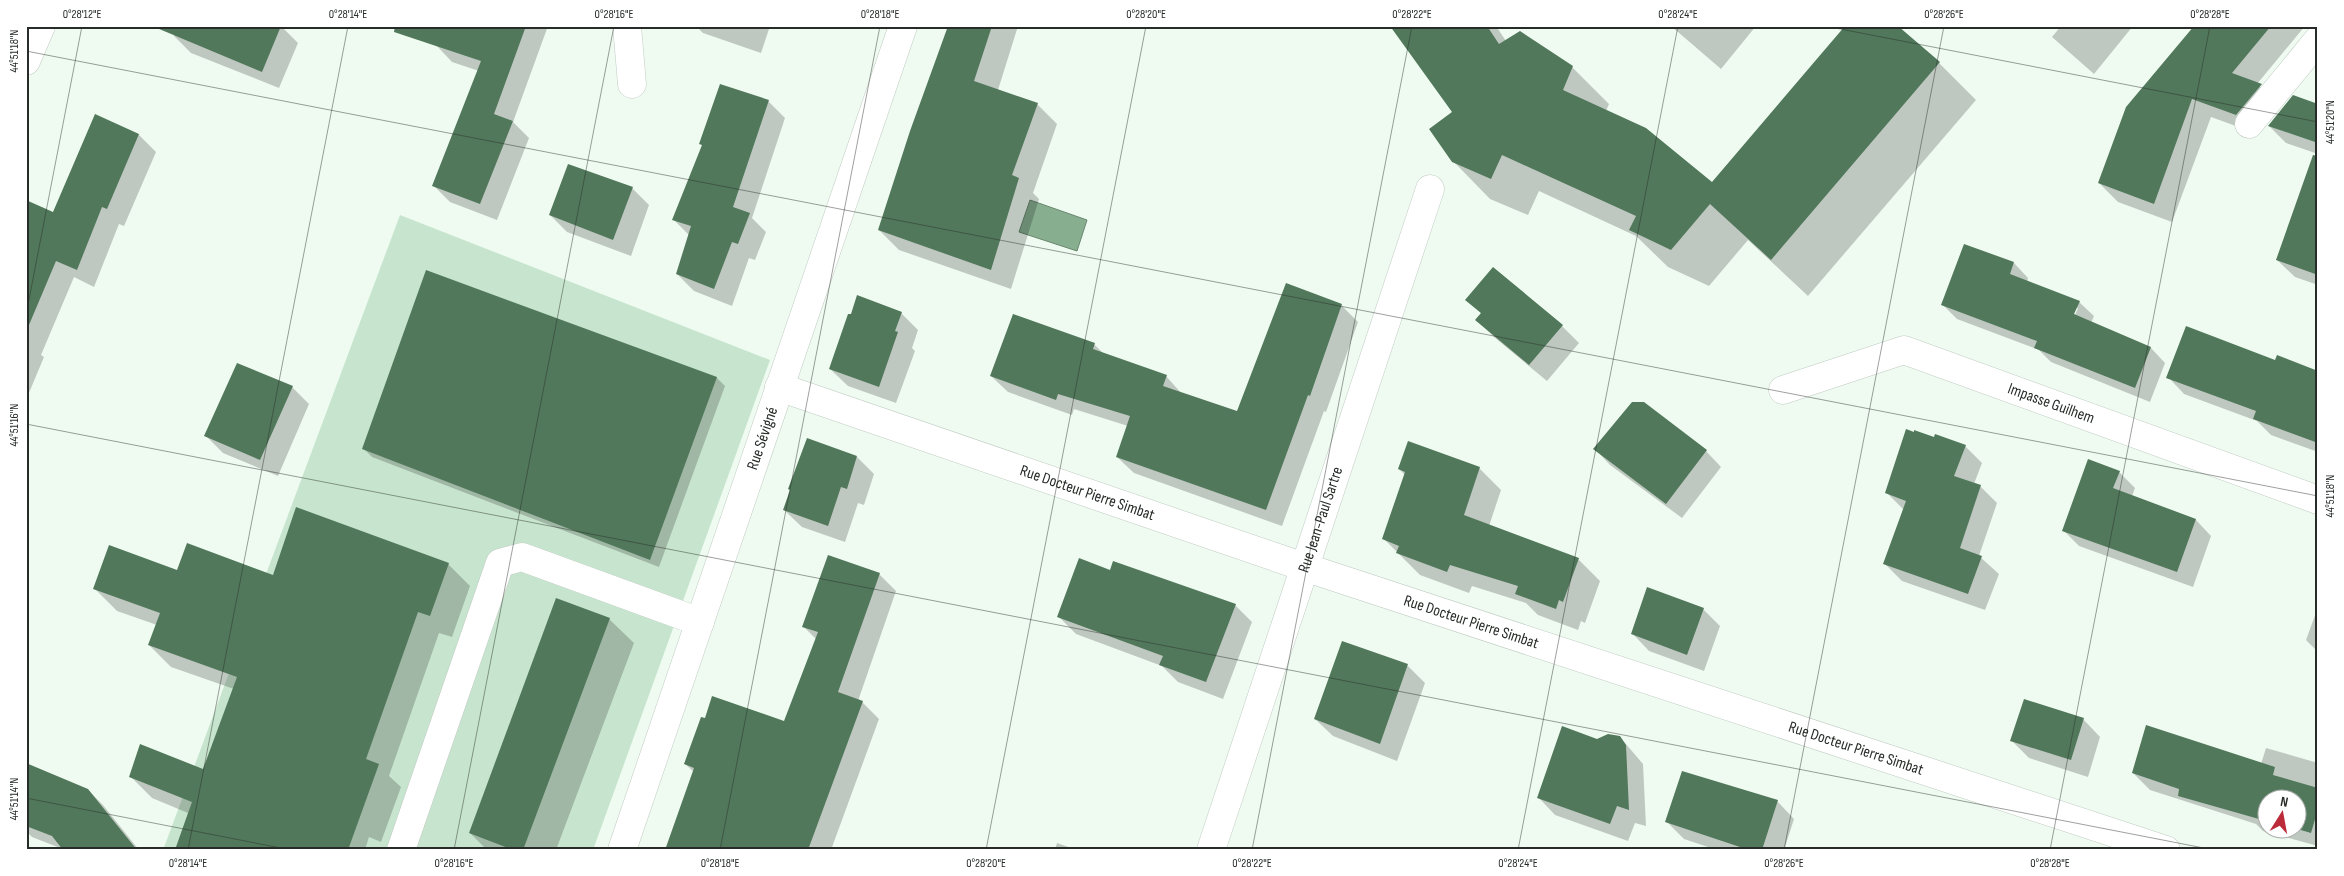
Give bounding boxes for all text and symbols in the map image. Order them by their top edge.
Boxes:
text: 0°28'12"E [63,7,101,22]
text: 0°28'14"E [329,7,367,22]
text: 0°28'16"E [595,7,633,22]
text: 0°28'18"E [861,7,899,22]
text: 0°28'20"E [1126,7,1166,22]
text: 0°28'22"E [1392,7,1432,22]
text: 0°28'24"E [1658,7,1698,22]
text: 0°28'26"E [1924,7,1964,22]
text: 0°28'28"E [2190,7,2230,22]
text: 44°51'18"N [7,30,22,72]
text: 44°51'20"N [2323,100,2338,144]
street label: Impasse Guilhem [2005,379,2097,428]
text: 44°51'16"N [7,404,22,446]
street label: Rue Sévigné [743,404,782,472]
street label: Rue Docteur Pierre Simbat [1018,461,1157,525]
street label: Rue Jean-Paul Sartre [1294,464,1347,575]
text: 44°51'18"N [2323,475,2338,517]
street label: Rue Docteur Pierre Simbat [1401,591,1541,653]
street label: Rue Docteur Pierre Simbat [1786,717,1926,779]
text: 44°51'14"N [7,778,22,820]
north arrow [2256,788,2306,838]
text: N [2279,793,2290,811]
text: 0°28'14"E [169,856,207,871]
text: 0°28'16"E [435,856,473,871]
text: 0°28'18"E [701,856,739,871]
text: 0°28'20"E [966,856,1006,871]
text: 0°28'22"E [1232,856,1272,871]
text: 0°28'24"E [1498,856,1538,871]
text: 0°28'26"E [1764,856,1804,871]
text: 0°28'28"E [2030,856,2070,871]

